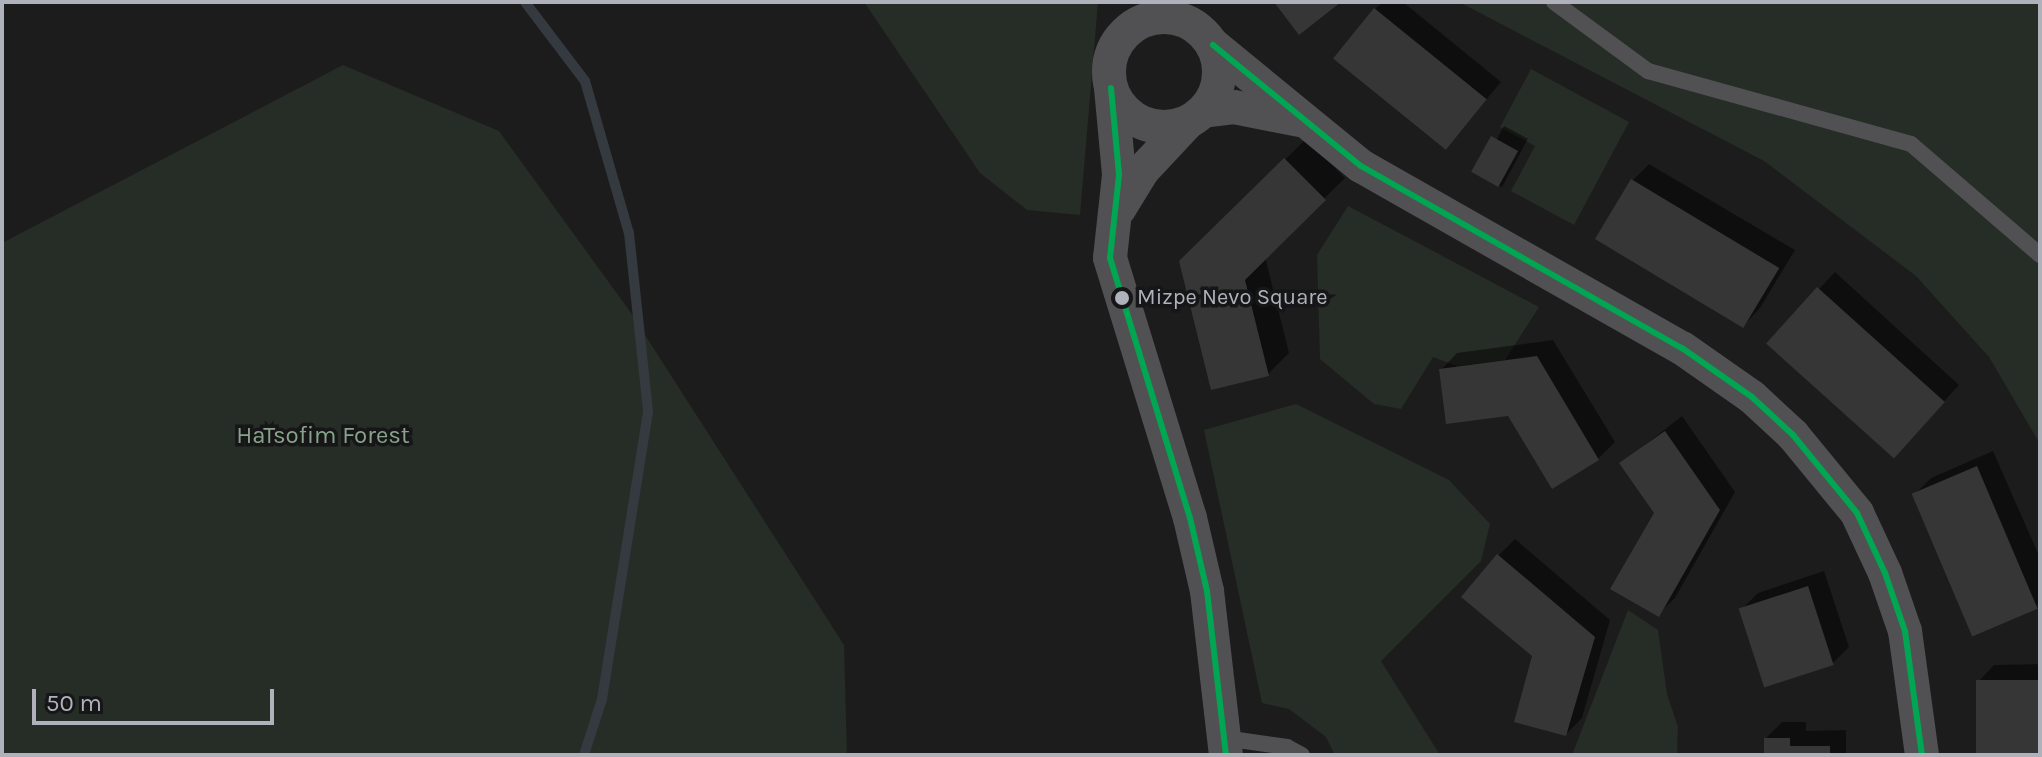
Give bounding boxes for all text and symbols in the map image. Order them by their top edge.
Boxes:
place label: Mizpe Nevo Square [1137,285,1327,311]
marker: Mizpe Nevo Square [1114,290,1130,306]
park label: HaTsofim Forest [236,422,410,450]
scale bar [36,673,278,723]
text: 50 m [46,689,102,717]

